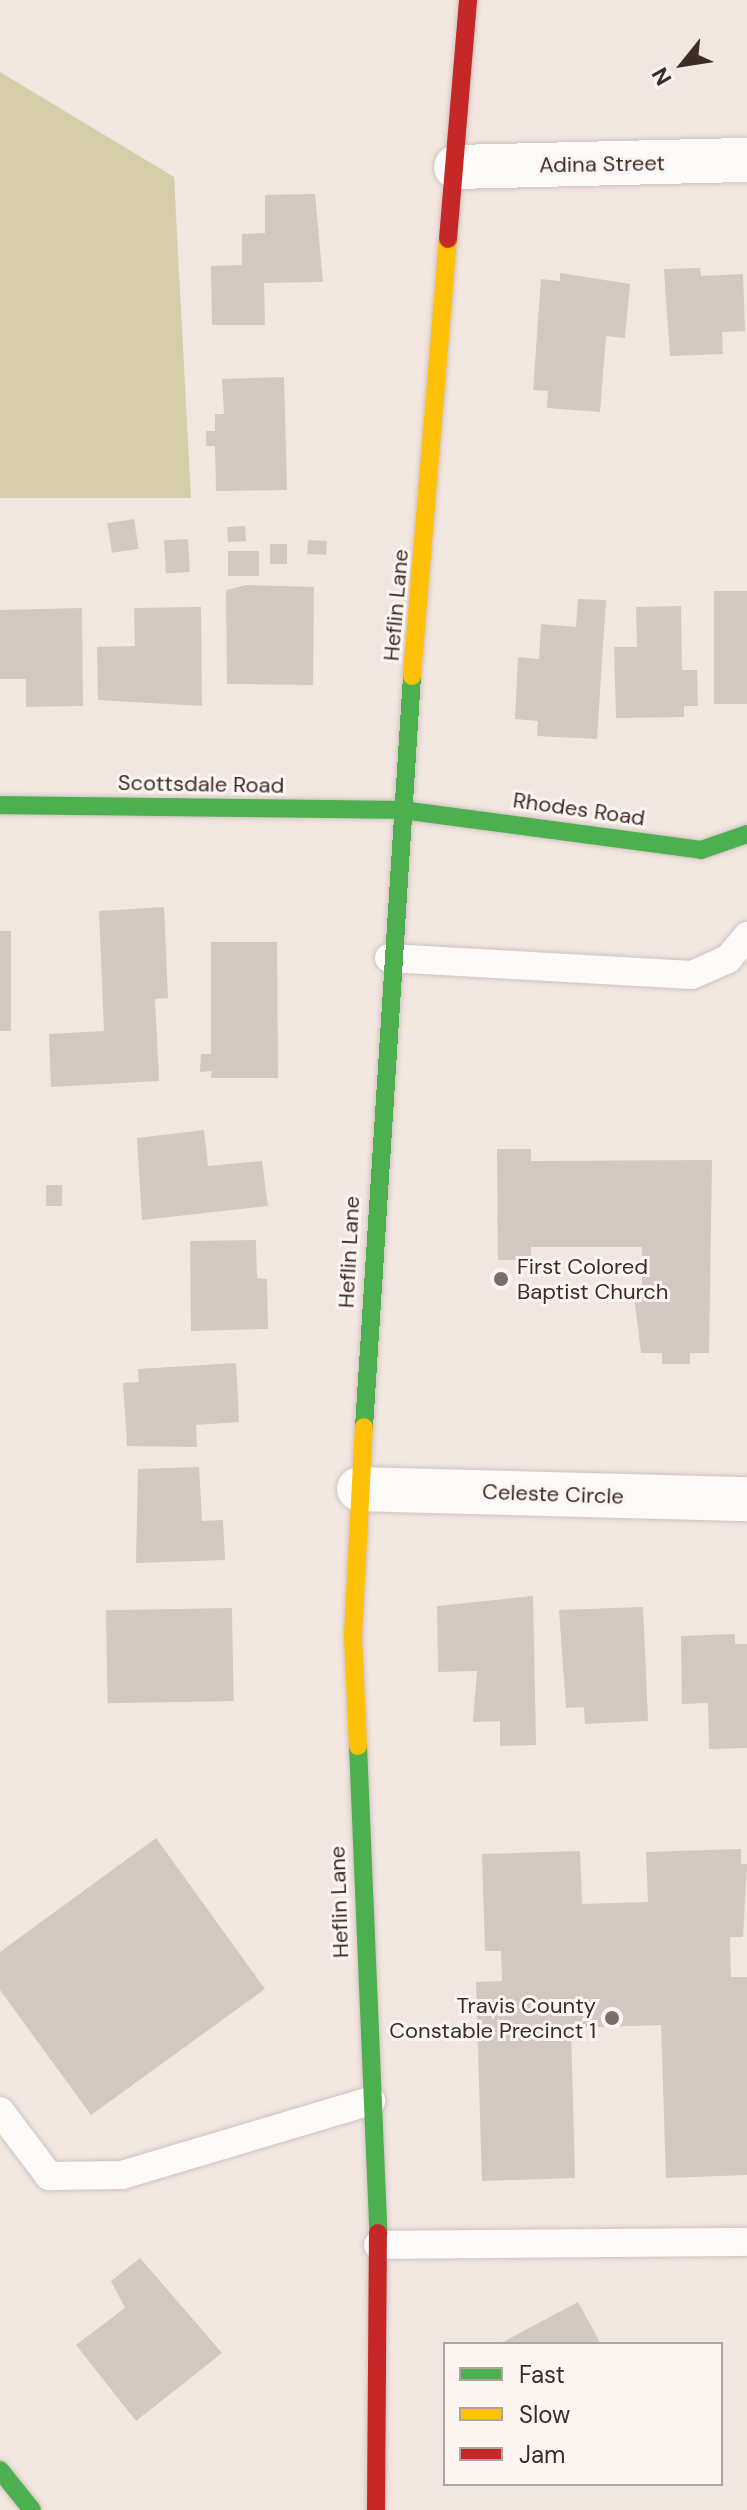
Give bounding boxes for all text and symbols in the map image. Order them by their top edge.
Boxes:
north arrow [643,24,723,104]
text: N [645,62,678,90]
street label: Adina Street [539,150,665,178]
street label: Heflin Lane [378,548,414,662]
street label: Scottsdale Road [118,769,284,799]
street label: Rhodes Road [511,787,647,831]
street label: Heflin Lane [333,1195,365,1309]
place label: First Colored Baptist Church [517,1253,668,1304]
marker: First Colored Baptist Church [492,1270,510,1288]
street label: Celeste Circle [482,1478,624,1510]
street label: Heflin Lane [324,1845,354,1959]
place label: Travis County Constable Precinct 1 [389,1992,596,2044]
marker: Travis County Constable Precinct 1 [603,2009,621,2027]
legend [443,2342,723,2486]
text: Fast [519,2359,565,2390]
text: Slow [519,2399,570,2430]
text: Jam [519,2439,565,2470]

